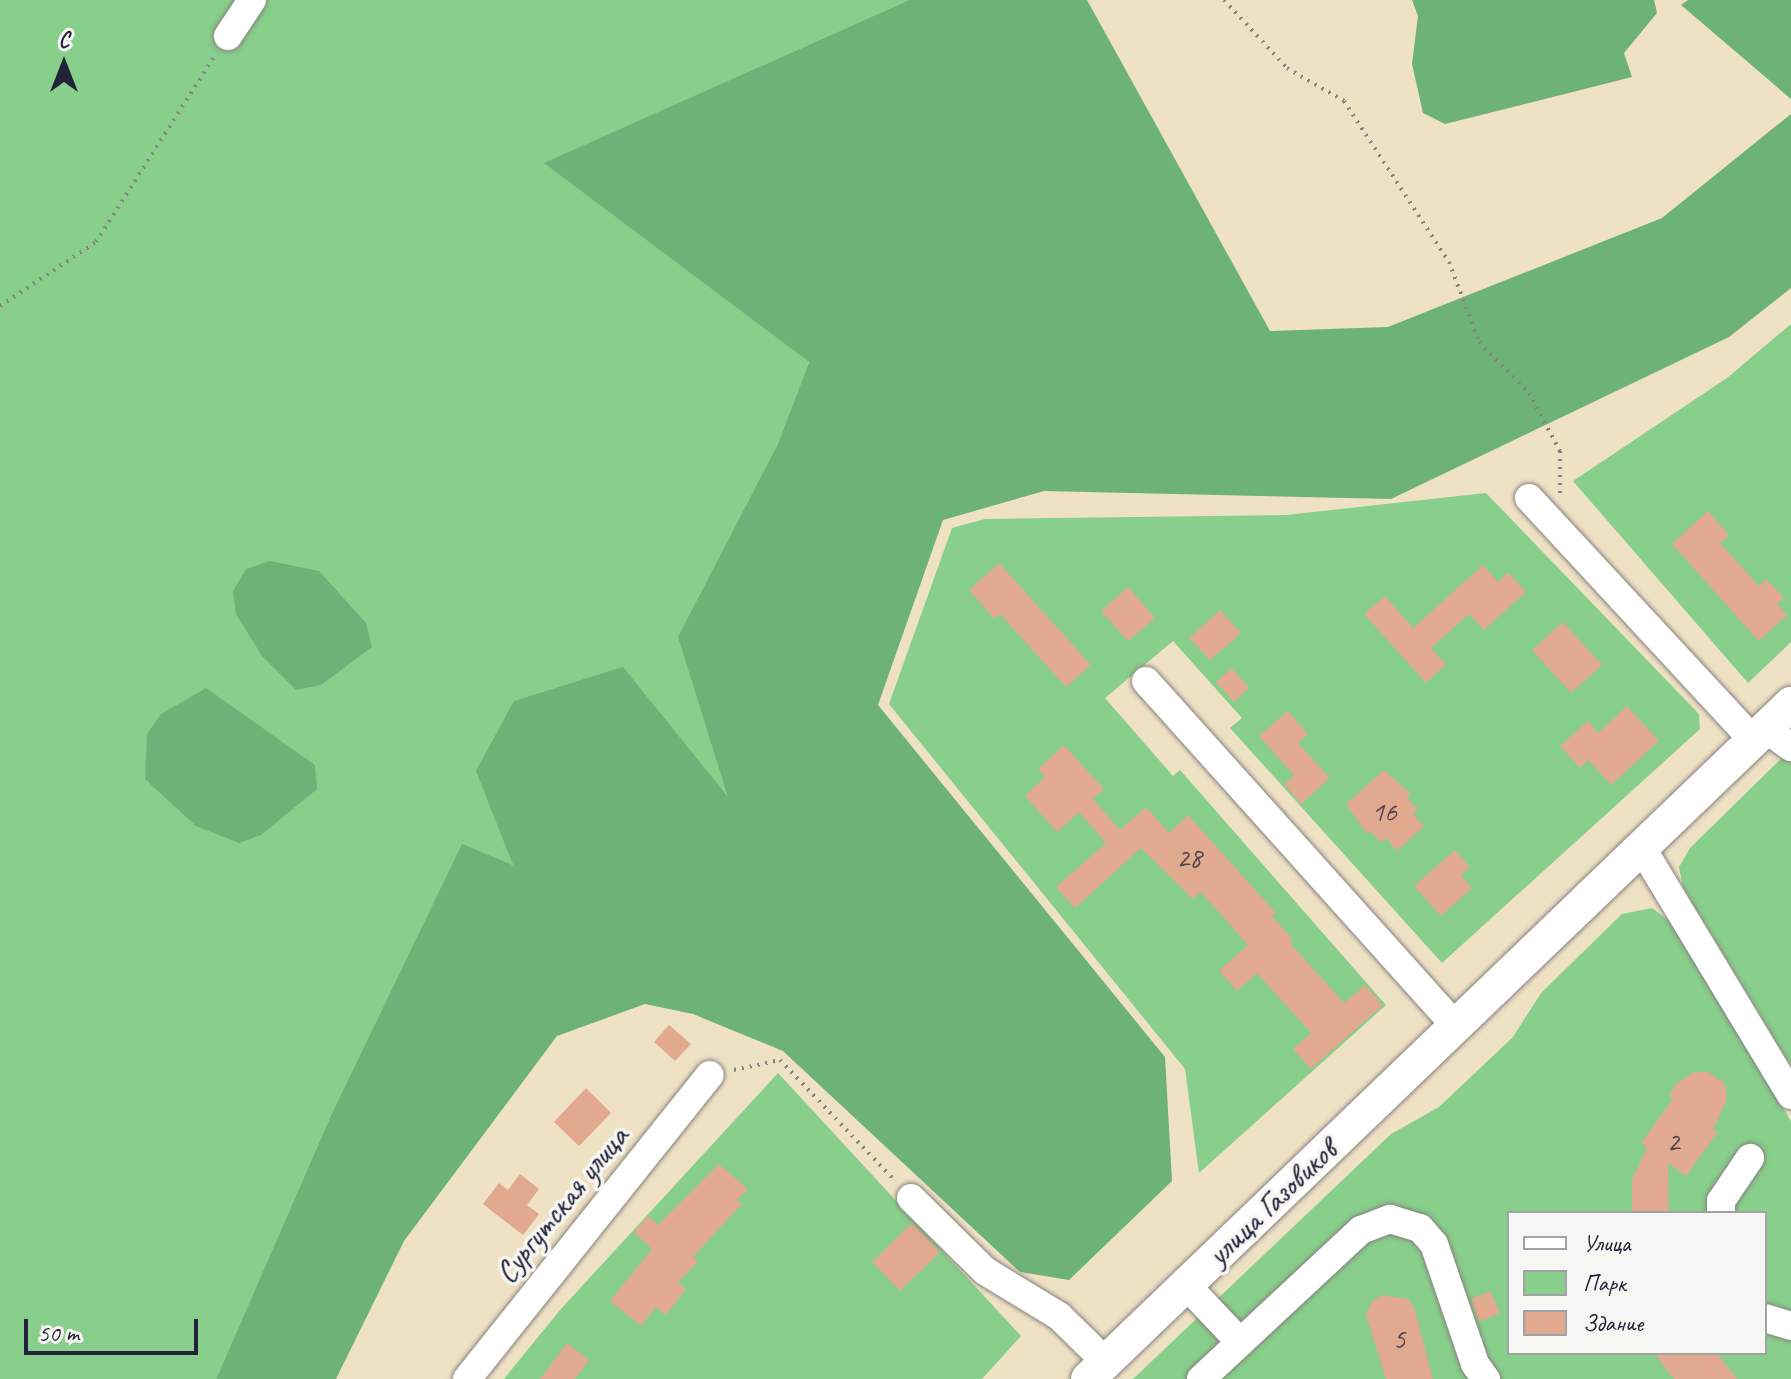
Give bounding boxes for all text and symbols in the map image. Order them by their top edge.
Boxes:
north arrow [24,24,104,104]
text: С [59,26,69,54]
house number: 16 [1371,795,1397,829]
house number: 28 [1176,841,1202,875]
street label: Сургутская улица [487,1118,637,1292]
house number: 2 [1667,1125,1679,1159]
street label: улица Газовиков [1200,1132,1344,1274]
legend [1507,1211,1767,1355]
text: Улица [1583,1228,1631,1258]
text: Парк [1583,1268,1626,1298]
scale bar [28,1303,202,1353]
text: Здание [1583,1308,1643,1338]
text: 50 m [38,1318,79,1348]
house number: 5 [1393,1322,1405,1356]

